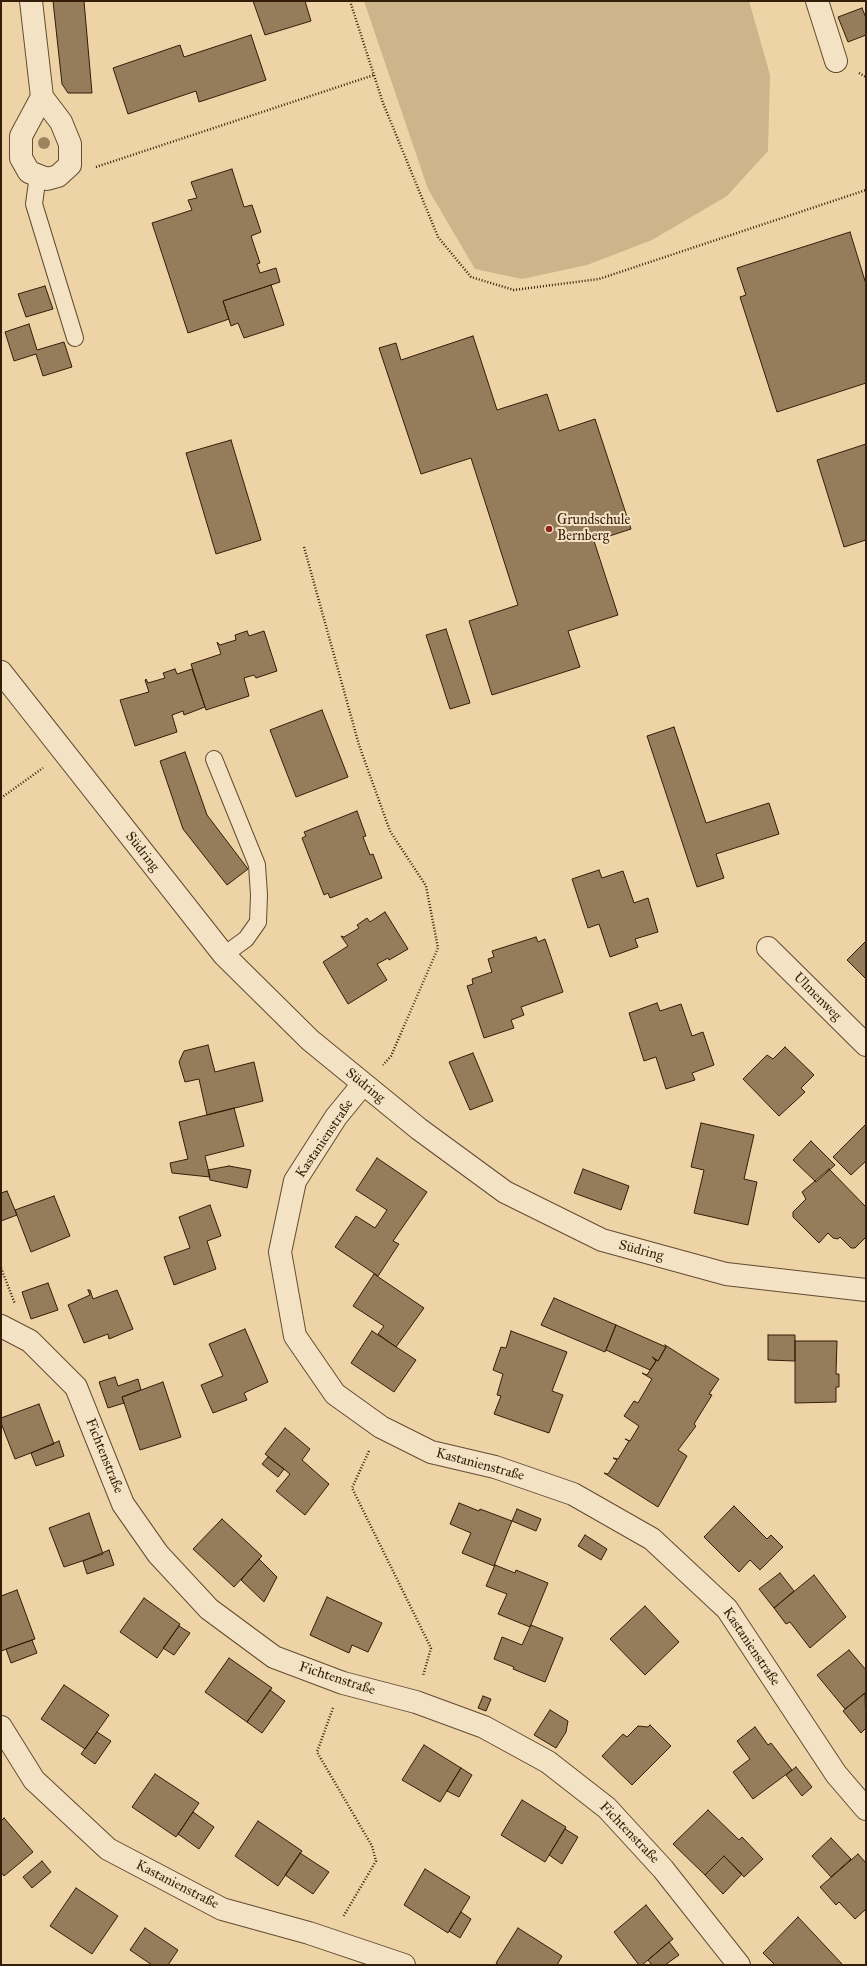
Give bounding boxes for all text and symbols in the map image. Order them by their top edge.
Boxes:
place label: Grundschule Bernberg [557,513,630,546]
marker: Grundschule Bernberg [544,524,554,534]
street label: Südring [121,829,163,875]
street label: Ulmenweg [789,969,845,1025]
street label: Südring [342,1065,388,1107]
street label: Kastanienstraße [293,1097,357,1181]
street label: Südring [617,1237,665,1265]
street label: Fichtenstraße [81,1416,127,1496]
street label: Kastanienstraße [434,1445,526,1485]
street label: Kastanienstraße [719,1605,783,1689]
street label: Fichtenstraße [297,1659,377,1699]
street label: Fichtenstraße [595,1799,663,1867]
street label: Kastanienstraße [133,1857,221,1913]

